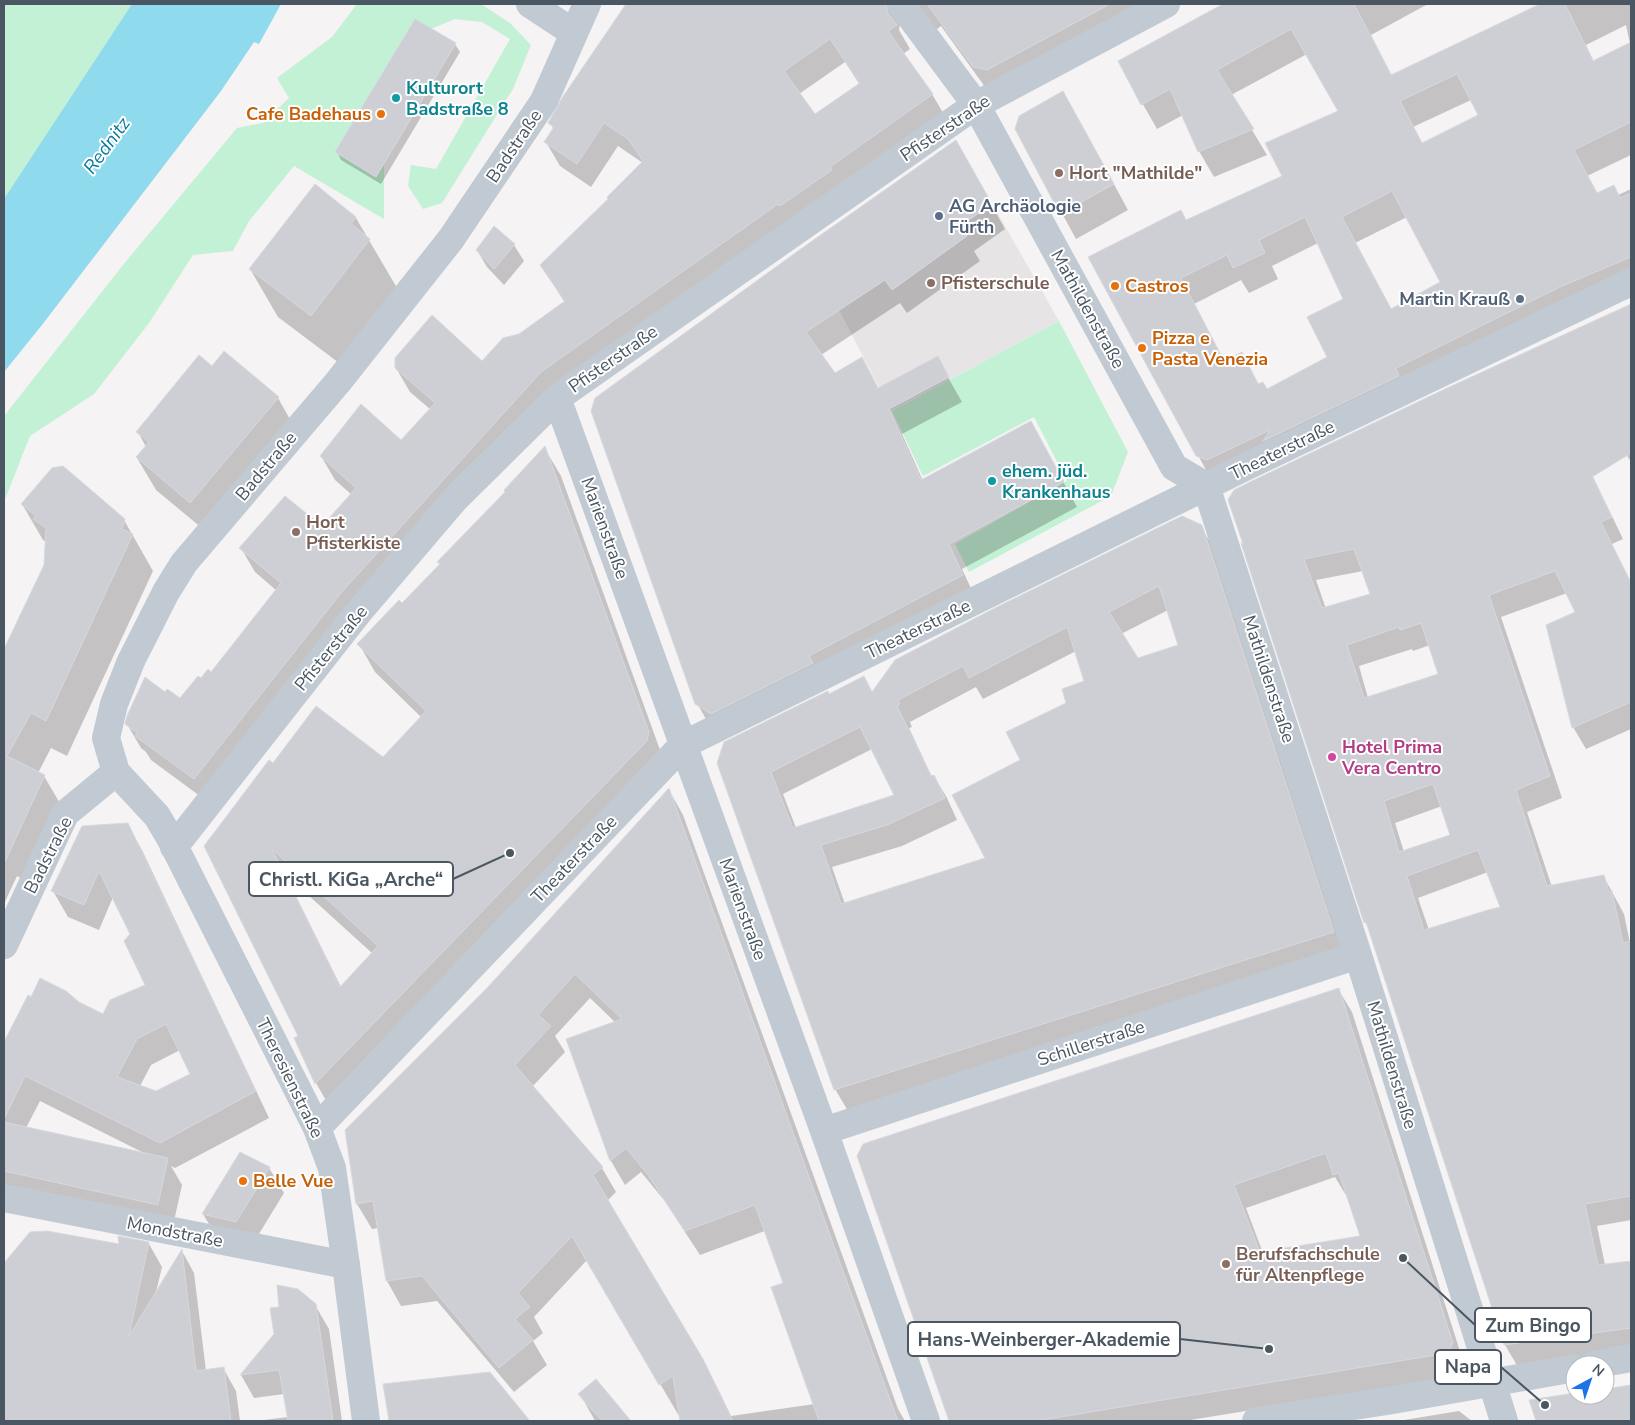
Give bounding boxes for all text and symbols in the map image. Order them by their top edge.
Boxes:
place label: Kulturort Badstraße 8 [406,76,509,121]
street label: Pfisterstraße [895,89,995,167]
marker: Kulturort Badstraße 8 [390,92,402,104]
place label: Cafe Badehaus [246,102,371,126]
street label: Badstraße [481,105,547,187]
marker: Cafe Badehaus [375,108,387,120]
water label: Rednitz [77,112,136,179]
place label: Hort "Mathilde" [1069,161,1202,185]
marker: Hort "Mathilde" [1053,167,1065,179]
place label: AG Archäologie Fürth [949,194,1081,239]
marker: AG Archäologie Fürth [933,210,945,222]
street label: Mathildenstraße [1045,245,1131,373]
place label: Pfisterschule [941,271,1050,295]
place label: Castros [1125,274,1189,298]
marker: Pfisterschule [925,277,937,289]
marker: Castros [1109,280,1121,292]
place label: Martin Krauß [1399,287,1510,311]
marker: Martin Krauß [1514,293,1526,305]
street label: Pfisterstraße [564,319,662,399]
place label: Pizza e Pasta Venezia [1152,326,1268,371]
marker: Pizza e Pasta Venezia [1136,342,1148,354]
street label: Theaterstraße [1226,414,1338,486]
street label: Badstraße [230,426,302,506]
place label: ehem. jüd. Krankenhaus [1002,459,1111,504]
street label: Marienstraße [575,474,635,582]
marker: ehem. jüd. Krankenhaus [986,475,998,487]
place label: Hort Pfisterkiste [306,510,401,555]
marker: Hort Pfisterkiste [290,526,302,538]
street label: Theaterstraße [862,593,974,665]
street label: Pfisterstraße [289,600,373,696]
street label: Mathildenstraße [1237,612,1301,746]
place label: Hotel Prima Vera Centro [1341,735,1442,780]
marker: Hotel Prima Vera Centro [1326,751,1338,763]
street label: Theaterstraße [526,810,622,908]
street label: Badstraße [18,812,78,898]
street label: Marienstraße [713,855,773,963]
callout: Christl. KiGa „Arche“ [249,862,453,896]
text: Christl. KiGa „Arche“ [259,867,443,893]
street label: Mathildenstraße [1361,998,1423,1132]
street label: Theresienstraße [251,1014,329,1142]
street label: Schillerstraße [1034,1014,1148,1072]
place label: Belle Vue [253,1169,334,1193]
marker: Belle Vue [237,1175,249,1187]
street label: Mondstraße [125,1211,225,1253]
place label: Berufsfachschule für Altenpflege [1236,1242,1380,1287]
marker: Berufsfachschule für Altenpflege [1220,1258,1232,1270]
callout: Zum Bingo [1475,1308,1591,1342]
text: Zum Bingo [1485,1313,1581,1339]
callout: Hans-Weinberger-Akademie [908,1322,1180,1356]
text: Hans-Weinberger-Akademie [918,1327,1170,1353]
callout: Napa [1435,1350,1501,1384]
text: Napa [1445,1354,1491,1380]
north arrow [1565,1355,1615,1405]
text: N [1588,1360,1608,1381]

